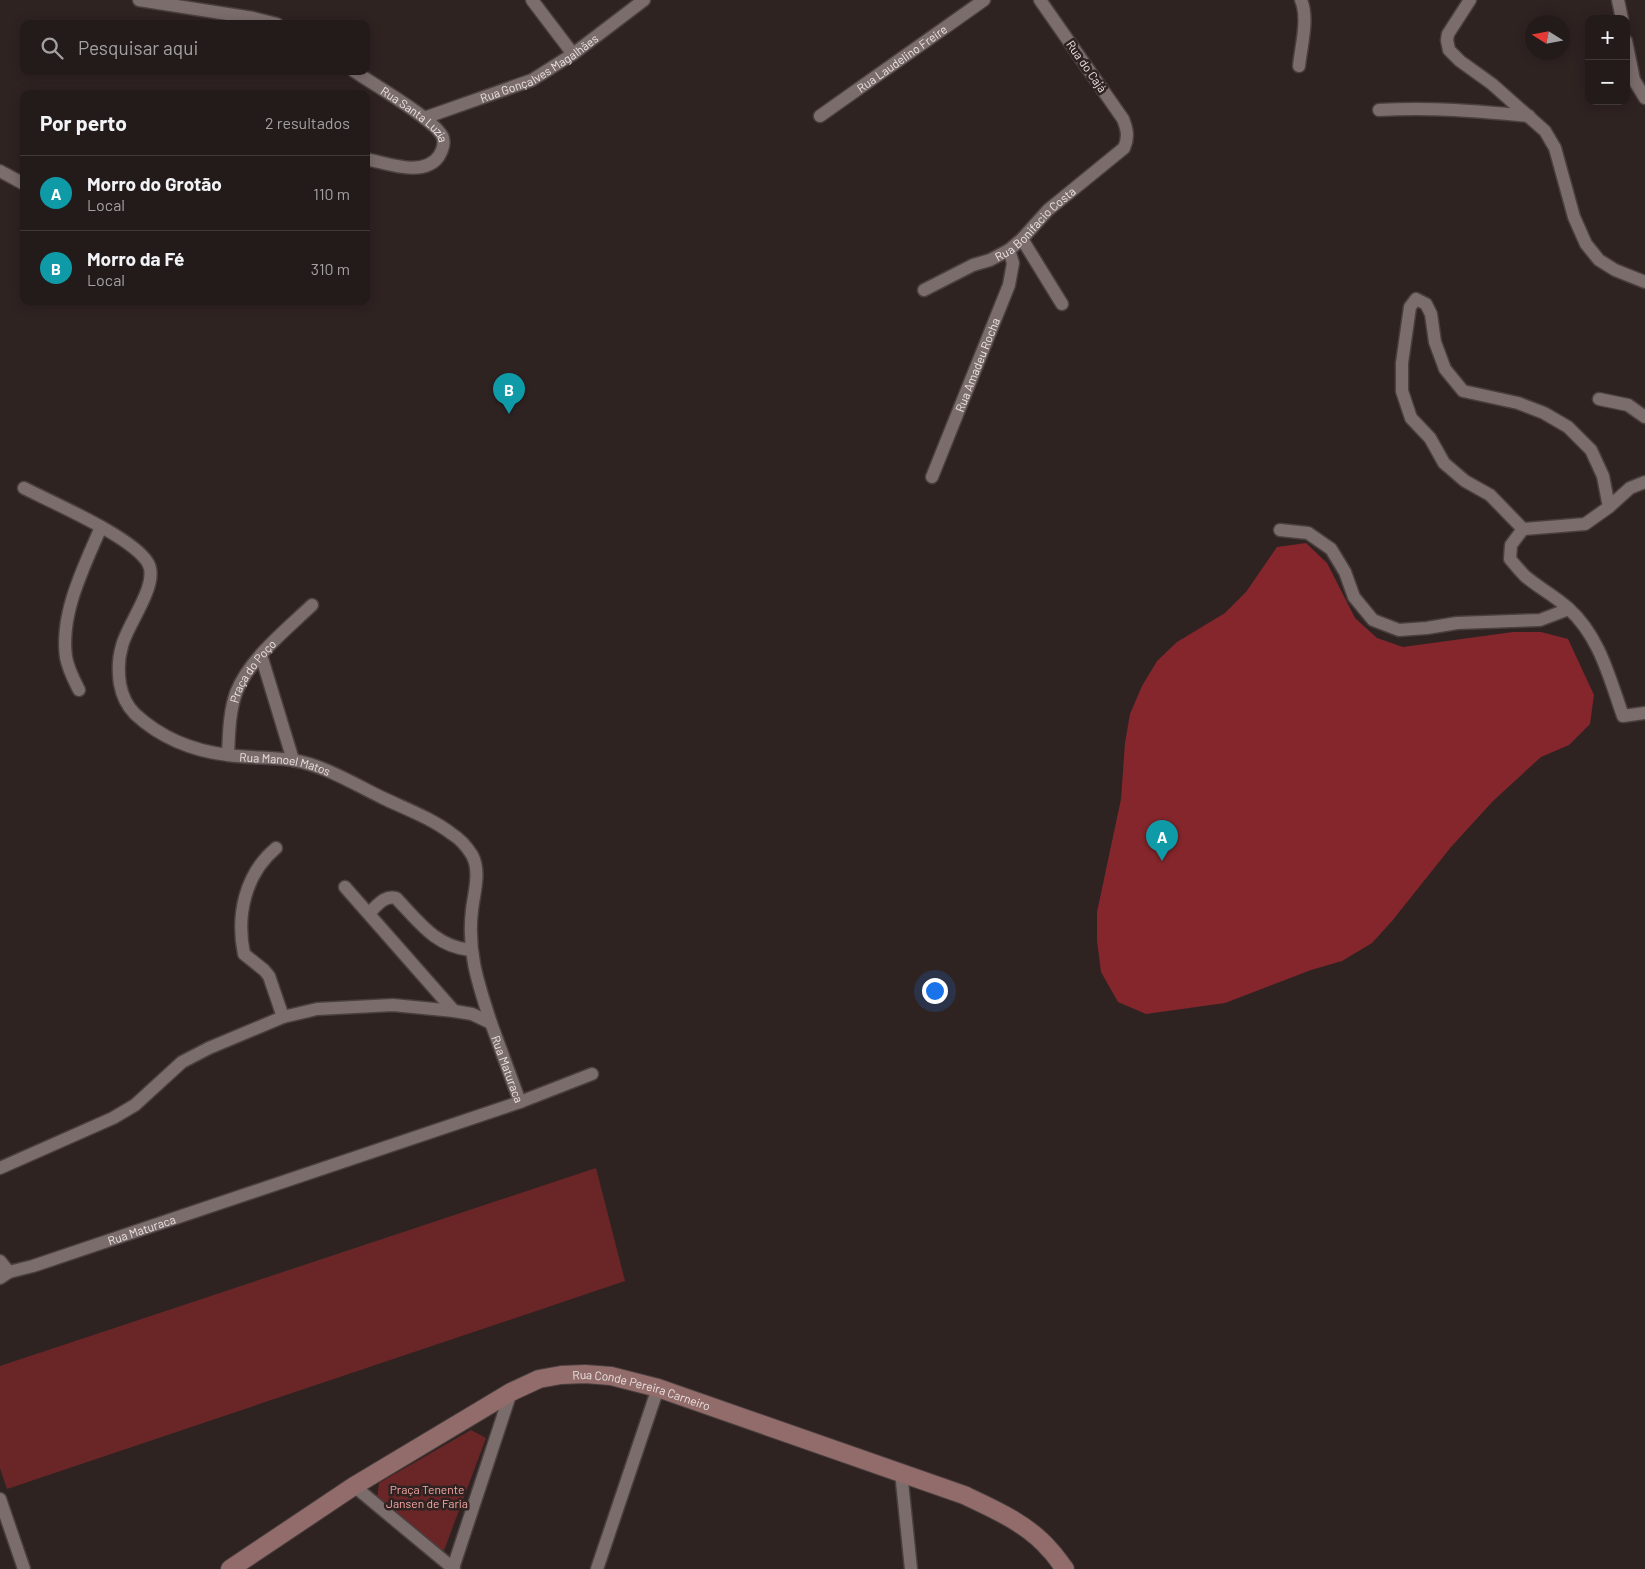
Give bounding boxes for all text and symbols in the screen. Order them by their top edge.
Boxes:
north arrow [1525,15,1570,60]
map controls [1585,15,1630,105]
button: + [1585,15,1630,60]
search box [20,20,370,75]
street label: Rua Laudelino Freire [854,22,949,95]
street label: Rua Gonçalves Magalhães [478,31,601,105]
icon: search [38,34,66,62]
text: Pesquisar aqui [78,36,198,59]
street label: Rua do Cajá [1064,37,1110,95]
button: − [1585,60,1630,105]
street label: Rua Santa Luzia [378,83,451,144]
text: Por perto [40,110,127,135]
text: 2 resultados [265,113,350,132]
text: Morro do Grotão [87,172,222,195]
text: A [51,184,61,203]
text: 110 m [313,184,350,203]
street label: Rua Bonifacio Costa [992,184,1078,263]
text: Local [87,195,125,214]
text: Morro da Fé [87,247,184,270]
text: B [51,259,61,278]
text: 310 m [311,259,350,278]
text: Local [87,270,125,289]
street label: Rua Amadeu Rocha [952,316,1002,414]
pin: B [493,373,525,414]
street label: Praça do Poço [226,636,278,704]
street label: Rua Manoel Matos [239,749,333,778]
pin: A [1146,820,1178,861]
your location [922,978,948,1004]
street label: Rua Maturaca [489,1033,527,1105]
street label: Rua Maturaca [106,1212,177,1247]
street label: Rua Conde Pereira Carneiro [572,1367,712,1413]
park label: Praça Tenente Jansen de Faria [386,1482,468,1510]

